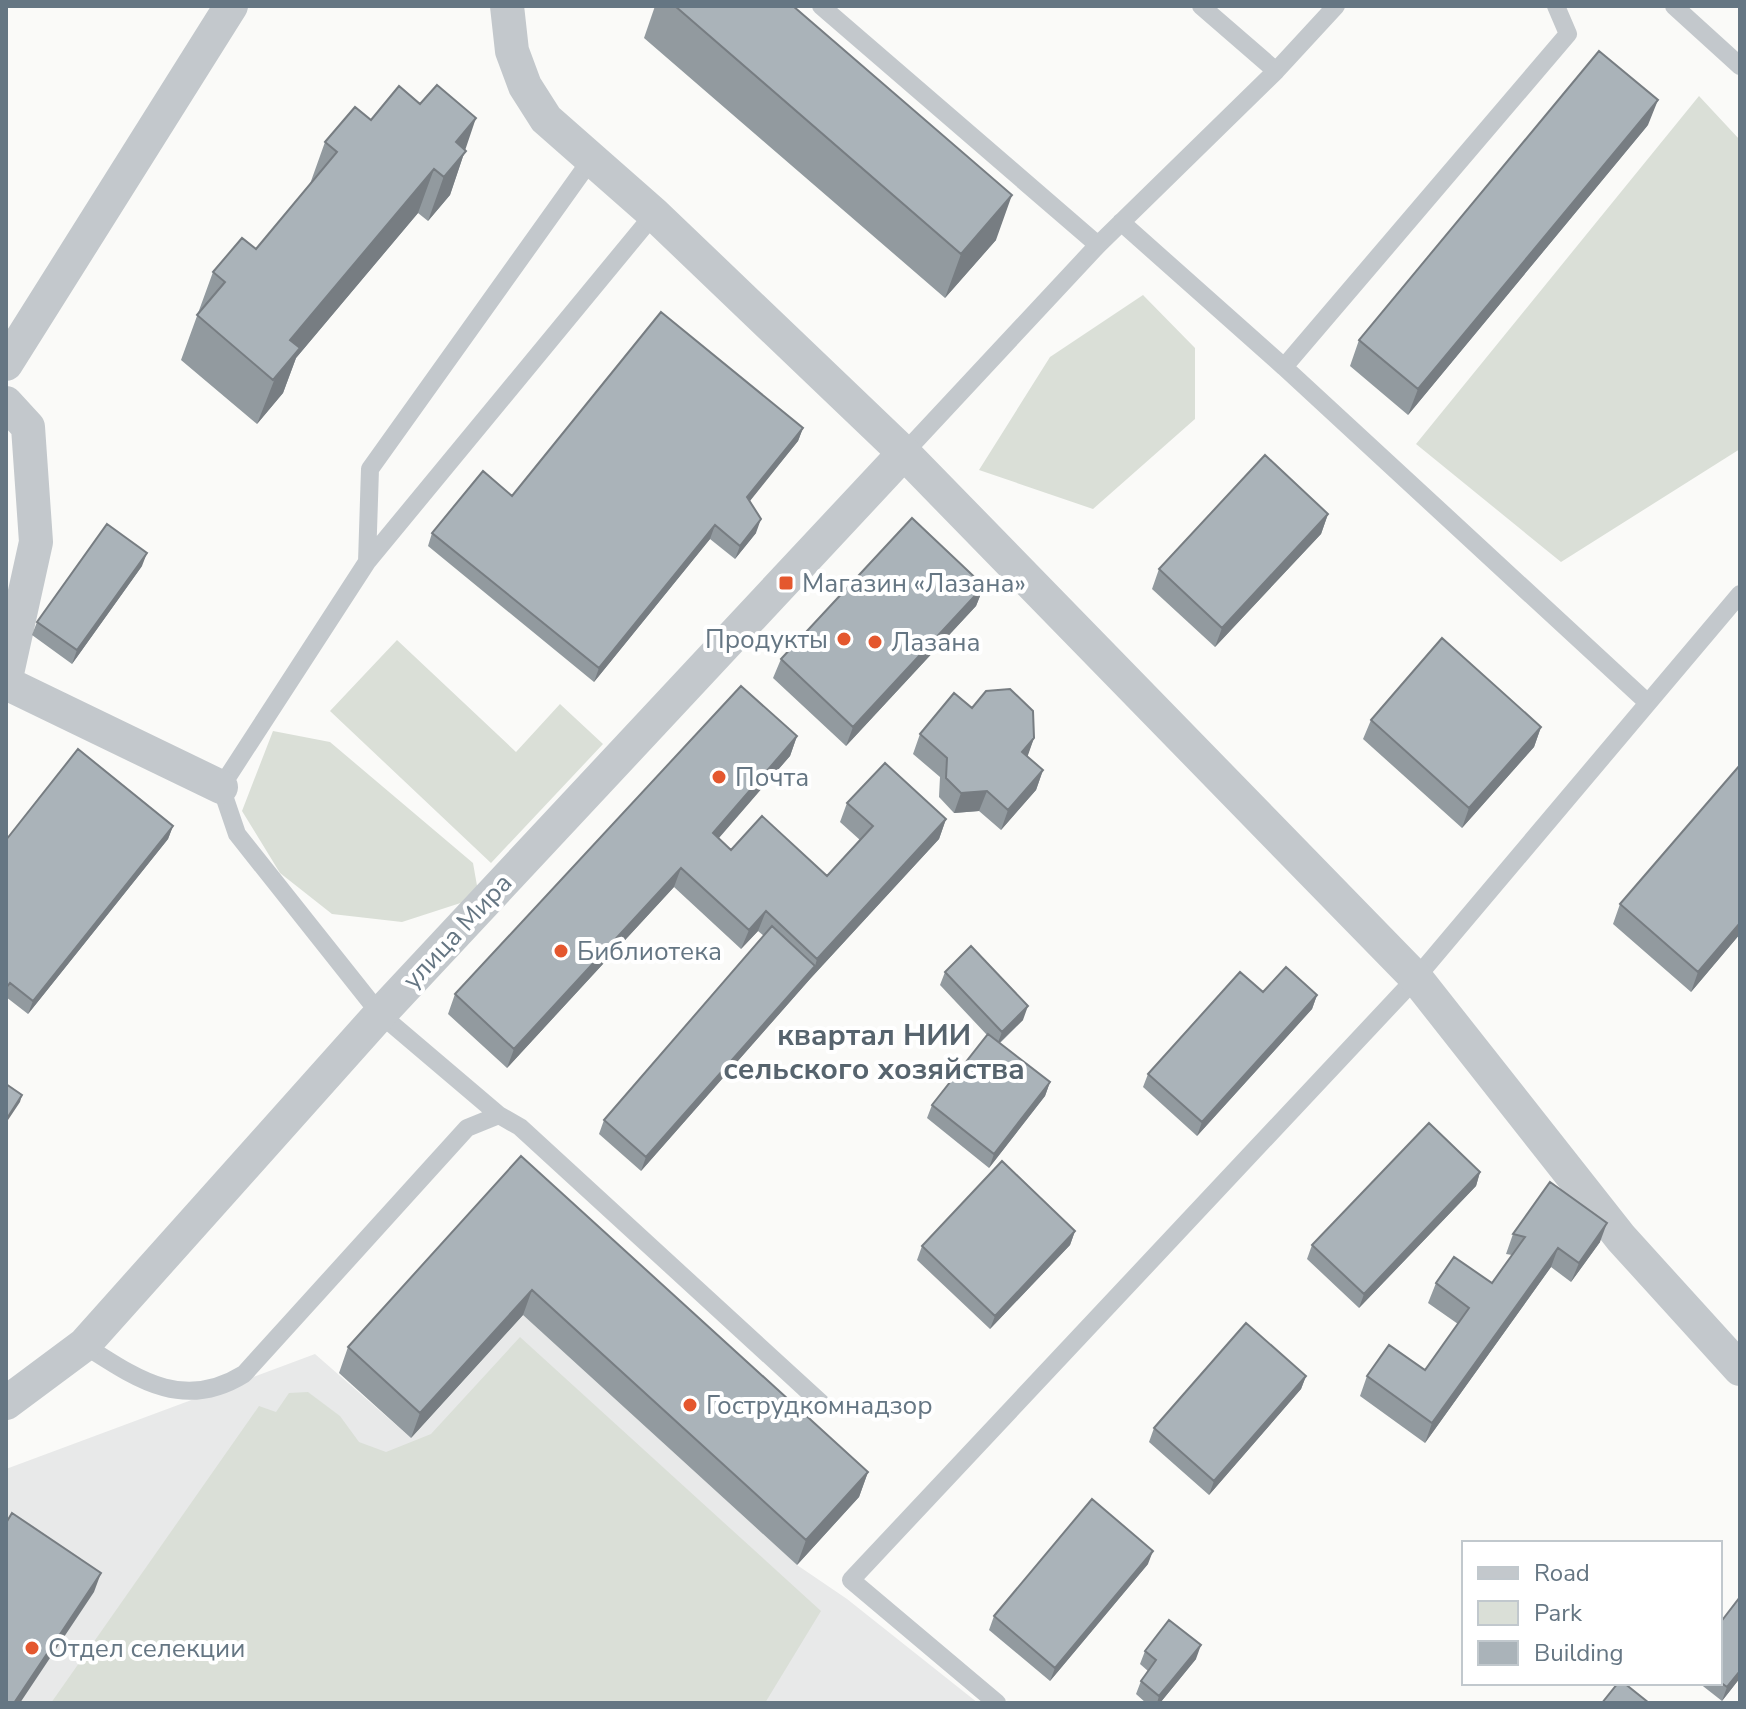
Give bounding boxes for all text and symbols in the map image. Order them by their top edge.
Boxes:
place label: Магазин «Лазана» [802,566,1026,601]
marker: Магазин «Лазана» [777,574,795,592]
place label: Продукты [705,622,828,657]
place label: Лазана [891,625,981,660]
marker: Продукты [835,630,853,648]
marker: Лазана [866,633,884,651]
place label: Почта [735,760,809,795]
marker: Почта [710,768,728,786]
street label: улица Мира [395,866,520,997]
place label: Библиотека [577,934,722,969]
marker: Библиотека [552,942,570,960]
district label: квартал НИИ сельского хозяйства [723,1015,1025,1090]
place label: Гострудкомнадзор [706,1388,933,1423]
marker: Гострудкомнадзор [681,1396,699,1414]
legend [1462,1541,1722,1685]
text: Road [1534,1557,1590,1589]
text: Park [1534,1597,1583,1629]
place label: Отдел селекции [48,1631,246,1666]
text: Building [1534,1637,1624,1669]
marker: Отдел селекции [23,1639,41,1657]

